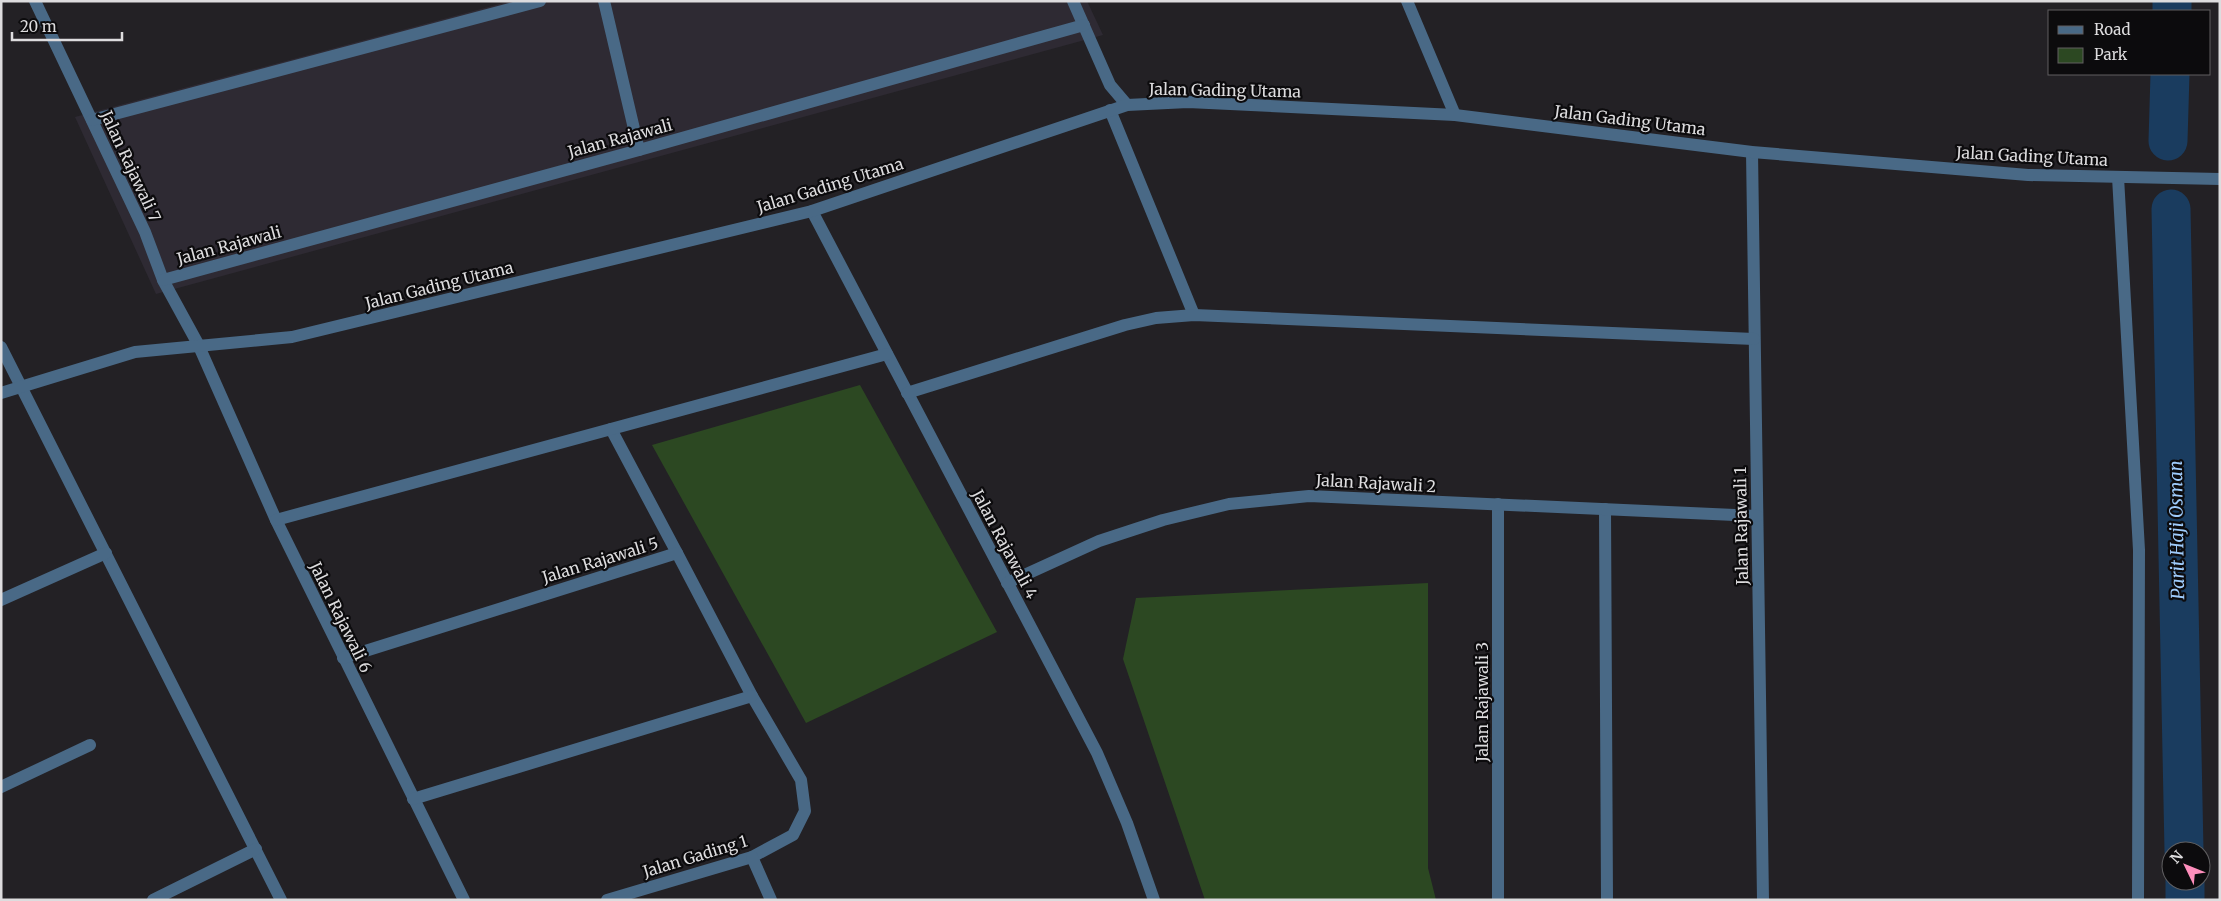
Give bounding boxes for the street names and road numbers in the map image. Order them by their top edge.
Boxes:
street label: Jalan Gading Utama [1148,79,1302,101]
street label: Jalan Gading Utama [1552,101,1707,139]
street label: Jalan Rajawali 7 [96,106,165,225]
street label: Jalan Rajawali [565,114,674,162]
street label: Jalan Gading Utama [1955,142,2109,170]
street label: Jalan Gading Utama [753,153,906,217]
street label: Jalan Rajawali [174,221,283,269]
street label: Jalan Gading Utama [362,257,516,313]
street label: Jalan Rajawali 1 [1730,467,1752,586]
street label: Jalan Rajawali 2 [1314,470,1437,496]
street label: Jalan Rajawali 4 [967,485,1042,602]
street label: Jalan Rajawali 5 [539,533,660,587]
street label: Jalan Rajawali 6 [305,557,377,676]
street label: Jalan Rajawali 3 [1472,642,1492,763]
street label: Jalan Gading 1 [639,831,750,882]

